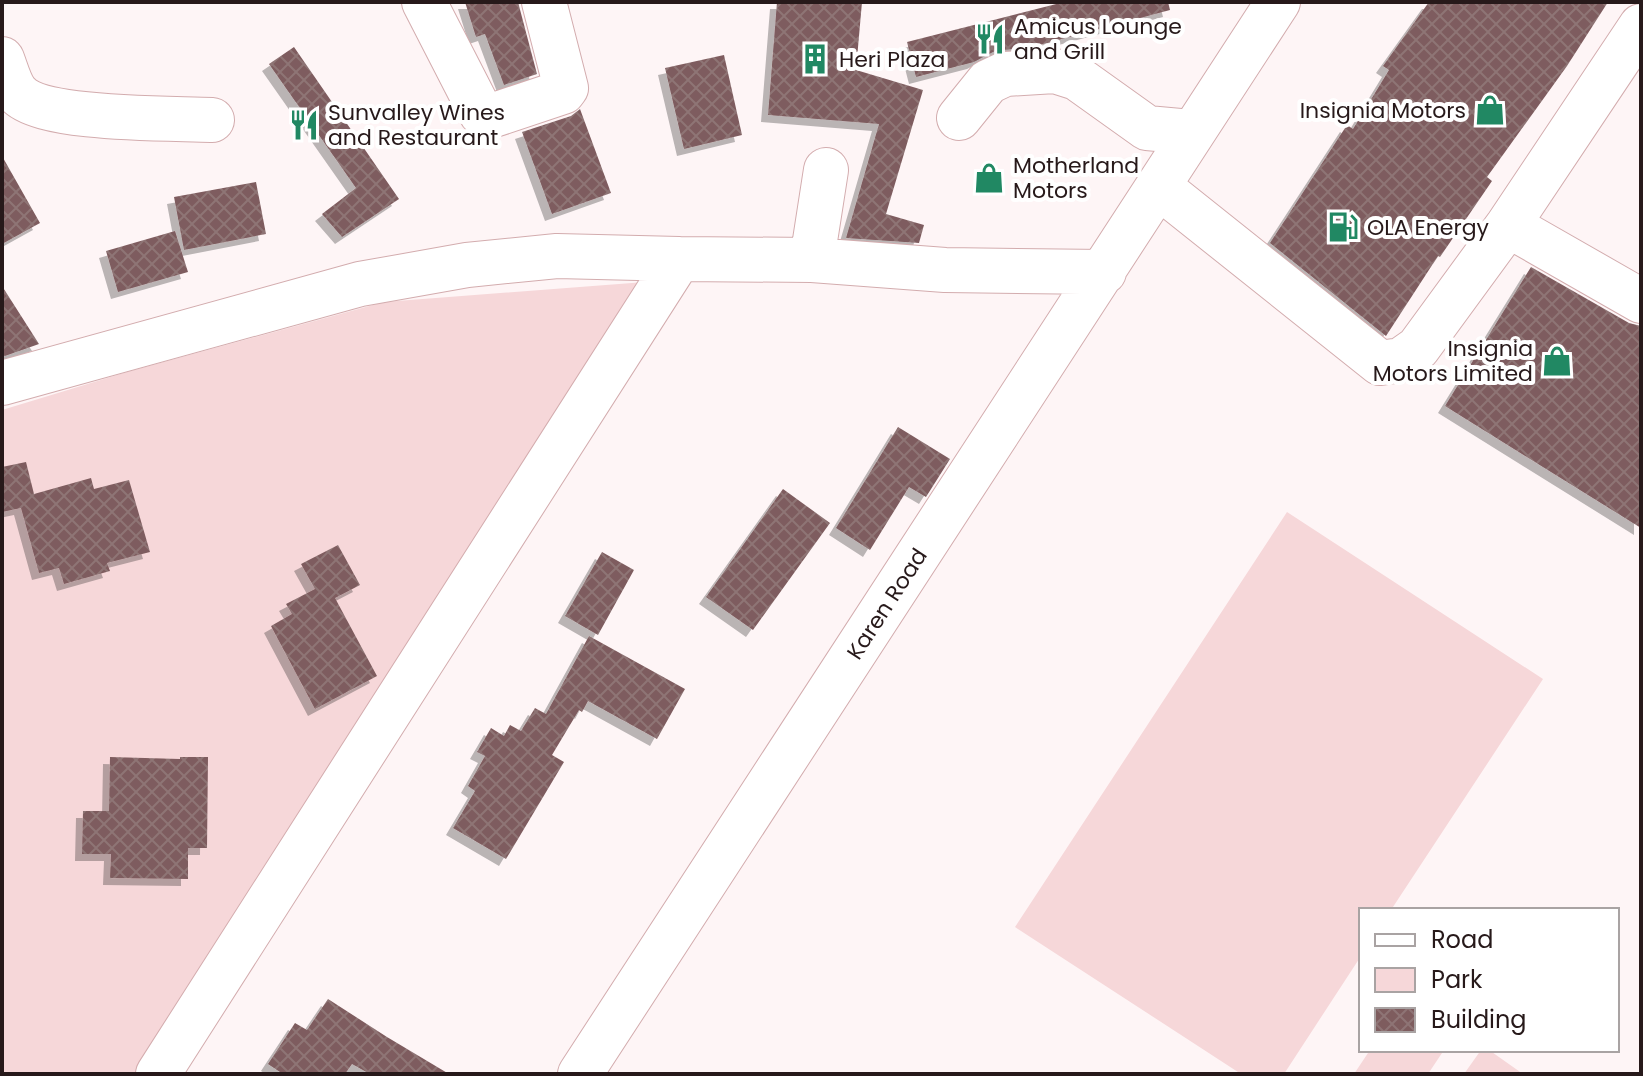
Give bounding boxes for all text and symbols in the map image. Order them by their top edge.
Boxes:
place label: Amicus Lounge and Grill [1014,11,1182,67]
restaurant icon: Amicus Lounge and Grill [973,22,1007,56]
building icon: Heri Plaza [798,42,832,76]
place label: Heri Plaza [839,44,945,75]
shop icon: Insignia Motors [1473,93,1507,127]
place label: Insignia Motors [1300,95,1466,126]
place label: Sunvalley Wines and Restaurant [328,97,505,153]
restaurant icon: Sunvalley Wines and Restaurant [287,108,321,142]
place label: Motherland Motors [1013,150,1139,206]
shop icon: Motherland Motors [972,161,1006,195]
fuel station icon: OLA Energy [1326,210,1360,244]
place label: OLA Energy [1367,212,1490,243]
place label: Insignia Motors Limited [1373,333,1533,389]
shop icon: Insignia Motors Limited [1540,344,1574,378]
street label: Karen Road [839,542,935,666]
legend [1359,908,1619,1052]
text: Road [1431,923,1493,956]
text: Park [1431,963,1483,996]
text: Building [1431,1003,1527,1036]

